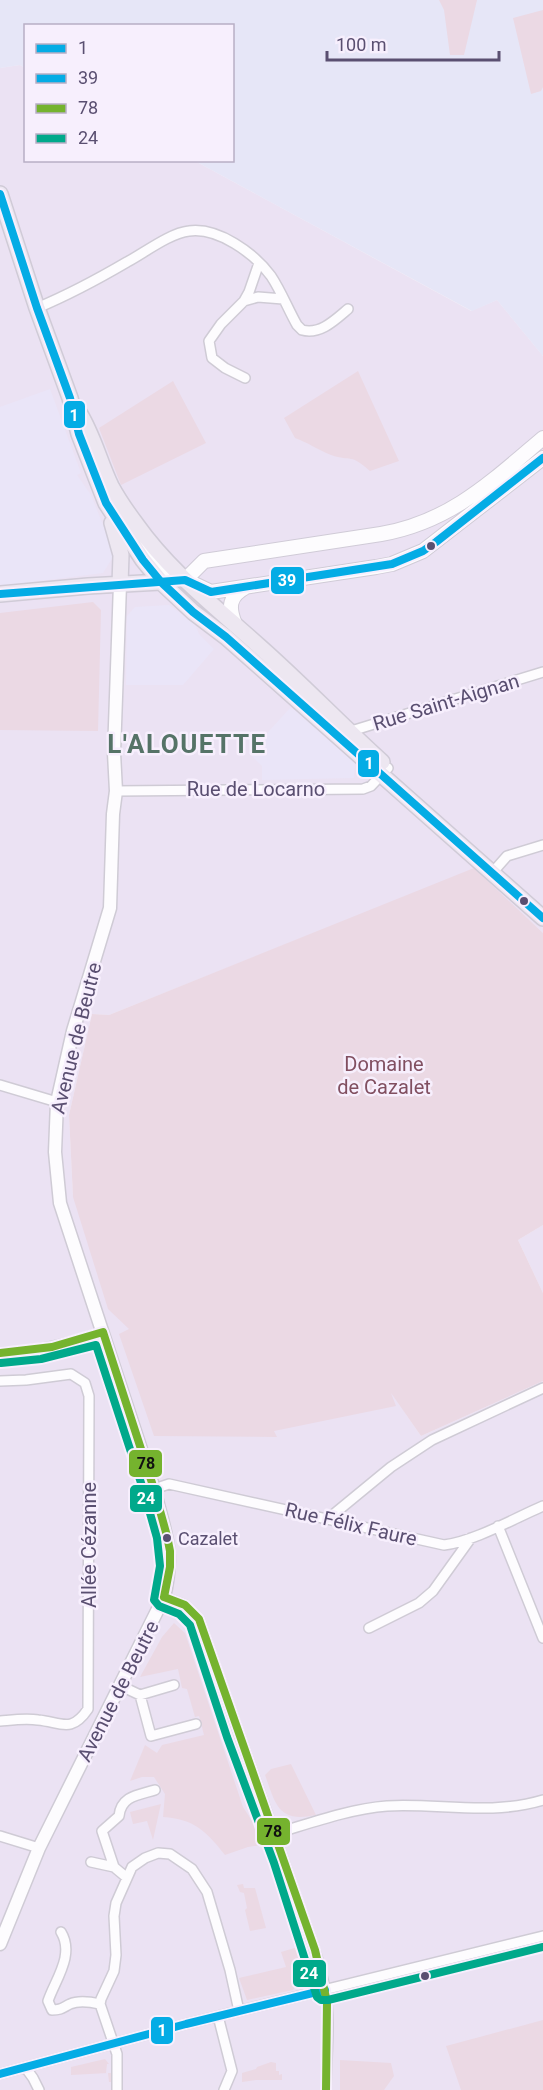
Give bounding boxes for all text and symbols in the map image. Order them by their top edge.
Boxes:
legend [24,24,234,162]
scale bar [327,24,500,62]
text: 100 m [336,34,387,55]
text: 1 [78,37,88,58]
text: 39 [78,67,98,88]
text: 78 [78,97,98,118]
text: 24 [78,127,98,148]
line badge: 1 [63,400,86,429]
text: 1 [69,406,79,425]
unlabelled marker [425,540,437,552]
line badge: 39 [270,566,305,595]
text: 39 [278,571,296,590]
street label: Rue Saint-Aignan [370,668,522,736]
district label: L'ALOUETTE [107,729,267,759]
line badge: 1 [357,749,380,778]
text: 1 [364,754,374,773]
street label: Rue de Locarno [187,777,325,801]
unlabelled marker [518,895,530,907]
street label: Avenue de Beutre [46,960,106,1116]
park label: Domaine de Cazalet [337,1052,431,1099]
line badge: 78 [128,1449,163,1478]
text: 78 [137,1454,155,1473]
street label: Allée Cézanne [77,1482,101,1608]
line badge: 24 [129,1484,163,1513]
text: 24 [137,1489,155,1508]
street label: Rue Félix Faure [283,1497,419,1551]
place label: Cazalet [178,1528,238,1549]
marker: Cazalet [161,1532,173,1544]
street label: Avenue de Beutre [72,1616,164,1766]
line badge: 78 [256,1817,291,1846]
text: 78 [264,1822,282,1841]
line badge: 24 [292,1959,327,1988]
text: 24 [300,1964,318,1983]
unlabelled marker [419,1970,431,1982]
line badge: 1 [150,2016,174,2045]
text: 1 [157,2021,167,2040]

